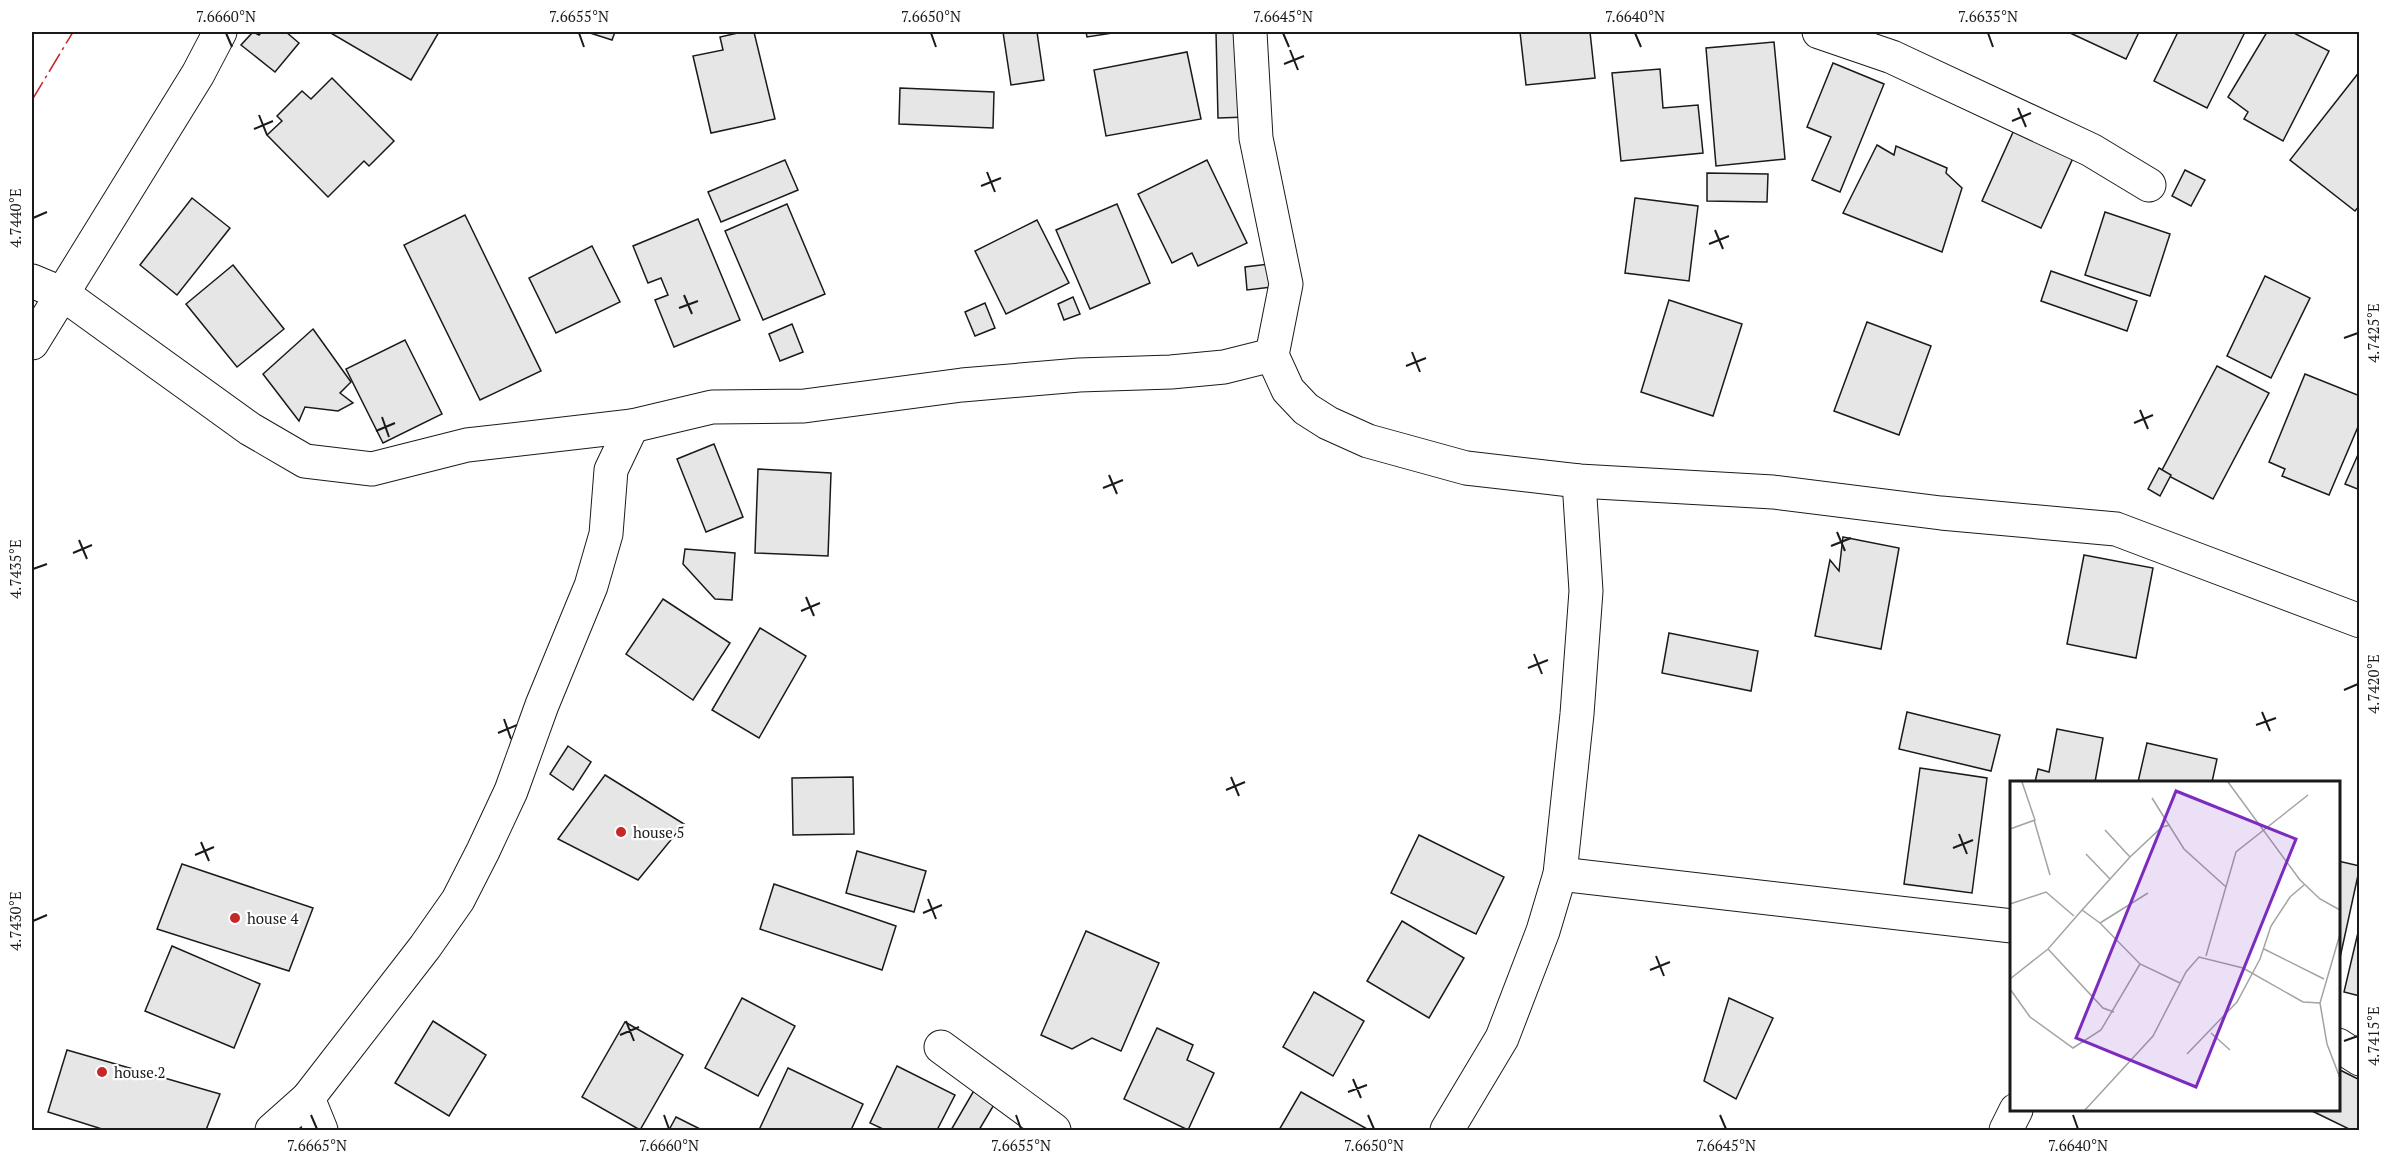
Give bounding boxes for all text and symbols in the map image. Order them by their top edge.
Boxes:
text: 7.6660°N [196,6,256,26]
text: 7.6655°N [549,6,609,26]
text: 7.6650°N [901,6,961,26]
text: 7.6645°N [1253,6,1313,26]
text: 7.6640°N [1605,6,1665,26]
text: 7.6635°N [1958,6,2018,26]
text: 4.7440°E [5,188,25,248]
text: 4.7425°E [2363,303,2383,363]
text: 4.7435°E [5,539,25,599]
text: 4.7420°E [2363,654,2383,714]
inset map [2010,781,2340,1111]
place label: house 5 [633,822,684,842]
marker: house 5 [614,825,628,839]
text: 4.7430°E [5,891,25,951]
place label: house 4 [247,908,298,928]
marker: house 4 [228,911,242,925]
text: 4.7415°E [2363,1006,2383,1066]
place label: house 2 [114,1062,165,1082]
marker: house 2 [95,1065,109,1079]
text: 7.6665°N [287,1135,347,1155]
text: 7.6660°N [639,1135,699,1155]
text: 7.6655°N [991,1135,1051,1155]
text: 7.6650°N [1344,1135,1404,1155]
text: 7.6645°N [1696,1135,1756,1155]
text: 7.6640°N [2048,1135,2108,1155]

